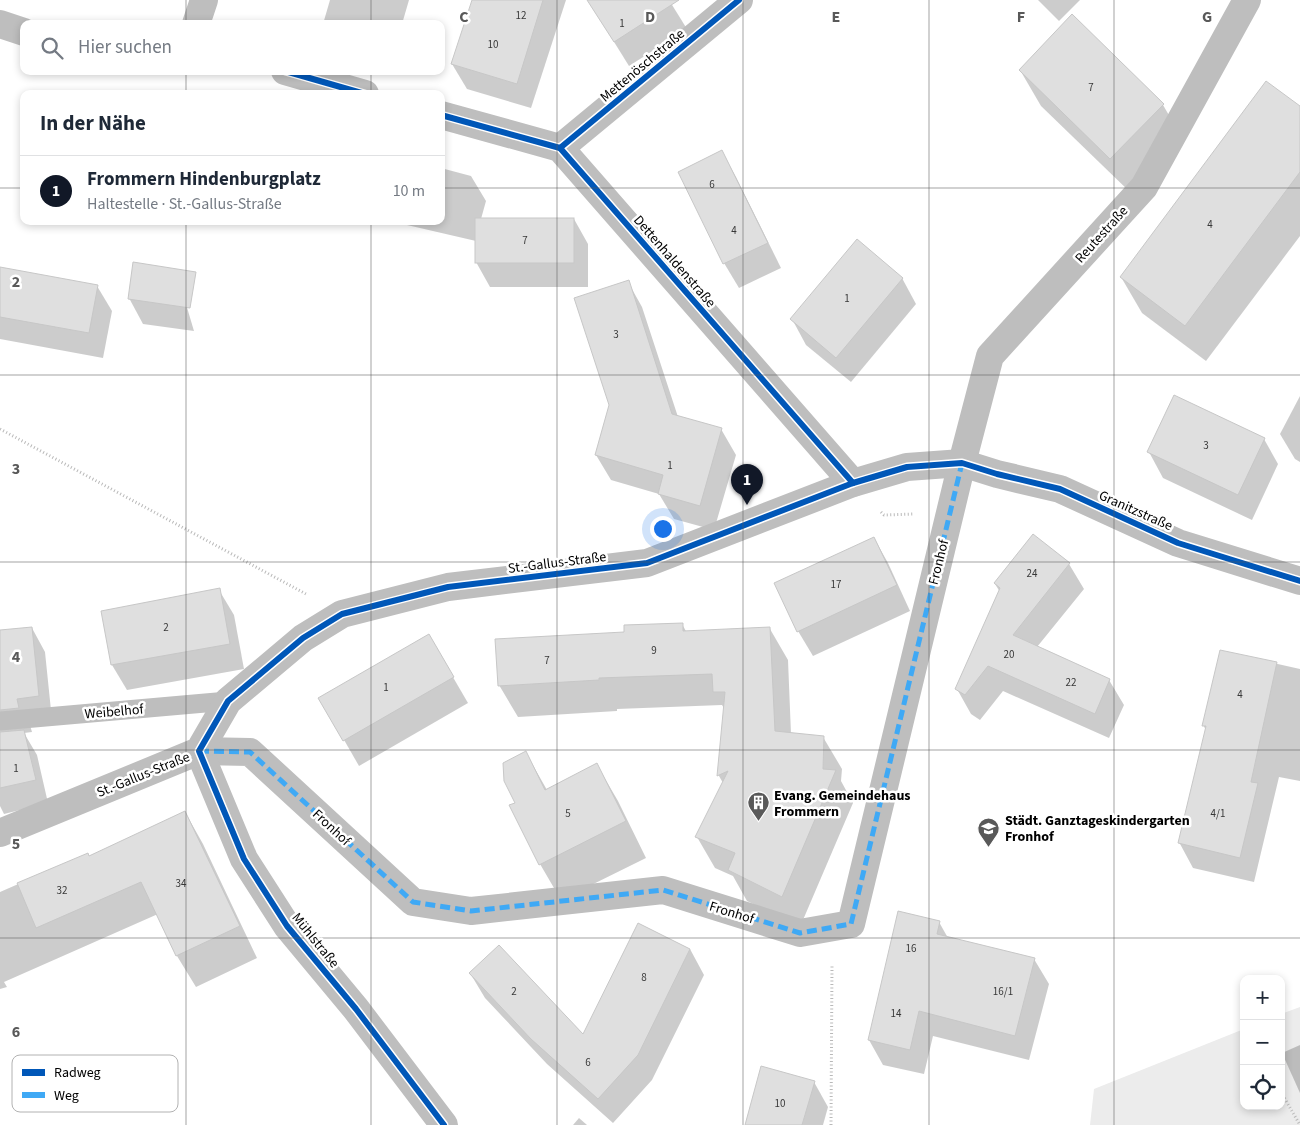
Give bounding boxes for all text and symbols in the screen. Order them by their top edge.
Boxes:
text: C [459,6,469,28]
text: D [645,6,655,28]
text: E [832,6,840,28]
text: F [1017,6,1025,28]
text: G [1202,6,1212,28]
house number: 12 [516,8,526,23]
house number: 1 [619,16,625,31]
search box [20,20,445,75]
street label: Mettenöschstraße [596,24,689,107]
icon: search [38,34,66,62]
text: Hier suchen [78,34,172,61]
house number: 10 [488,37,498,52]
house number: 7 [1088,80,1094,95]
text: In der Nähe [40,108,146,138]
text: Frommern Hindenburgplatz [87,166,321,193]
house number: 6 [709,177,715,192]
text: 1 [52,180,60,202]
text: 10 m [393,180,425,202]
text: Haltestelle · St.-Gallus-Straße [87,193,282,215]
street label: Reutestraße [1071,202,1133,268]
street label: Dettenhaldenstraße [628,211,720,312]
house number: 4 [1207,217,1213,232]
house number: 4 [731,223,737,238]
house number: 7 [522,233,528,248]
text: 2 [12,271,20,293]
house number: 1 [844,291,850,306]
house number: 3 [613,327,619,342]
house number: 3 [1203,438,1209,453]
text: 3 [12,458,20,480]
house number: 1 [667,458,673,473]
pin: 1 [731,464,763,505]
street label: Granitzstraße [1095,486,1176,536]
your location [650,516,676,542]
street label: Fronhof [924,537,954,587]
street label: St.-Gallus-Straße [507,547,607,579]
house number: 24 [1027,566,1038,581]
house number: 17 [831,577,841,592]
house number: 2 [163,620,169,635]
house number: 9 [651,643,657,658]
text: 4 [12,646,21,668]
house number: 20 [1004,647,1014,662]
house number: 7 [544,653,550,668]
house number: 22 [1066,675,1076,690]
house number: 1 [383,680,389,695]
house number: 4 [1237,687,1243,702]
street label: Weibelhof [84,699,145,725]
street label: St.-Gallus-Straße [94,747,193,803]
house number: 1 [13,761,19,776]
place label: Evang. Gemeindehaus Frommern [774,786,911,822]
building icon: Evang. Gemeindehaus Frommern [746,791,770,822]
street label: Fronhof [308,805,356,851]
house number: 5 [565,806,571,821]
house number: 4/1 [1211,806,1225,821]
place label: Städt. Ganztageskindergarten Fronhof [1005,811,1190,847]
school or university icon: Städt. Ganztageskindergarten Fronhof [977,816,1001,847]
text: 5 [12,833,20,855]
house number: 34 [176,876,187,891]
house number: 32 [57,883,67,898]
street label: Fronhof [707,897,757,929]
street label: Mühlstraße [287,909,344,973]
house number: 16 [906,941,917,956]
house number: 8 [641,970,647,985]
map controls [1240,975,1285,1110]
button: + [1240,975,1285,1020]
house number: 2 [511,984,517,999]
house number: 16/1 [993,984,1013,999]
house number: 14 [891,1006,902,1021]
button: − [1240,1020,1285,1065]
text: 6 [12,1021,20,1043]
legend [12,1055,178,1112]
house number: 6 [585,1055,591,1070]
text: Radweg [54,1063,101,1083]
button: locate [1240,1065,1285,1110]
text: Weg [54,1086,79,1106]
house number: 10 [775,1096,785,1111]

